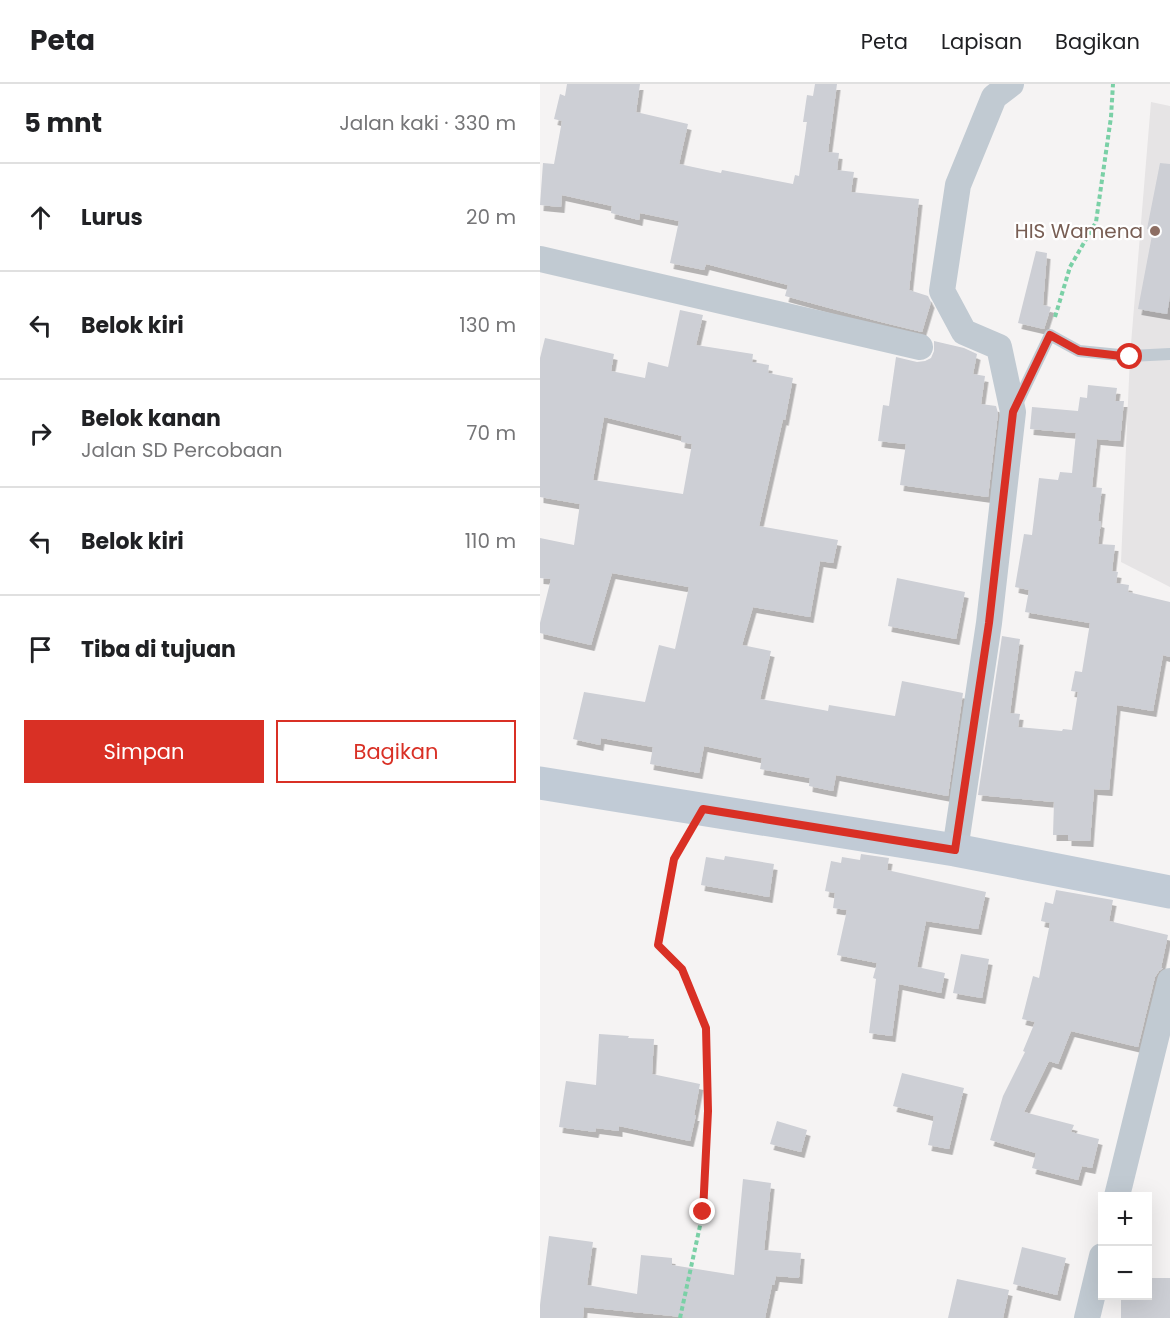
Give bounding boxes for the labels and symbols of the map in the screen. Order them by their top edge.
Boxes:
place label: HIS Wamena [1015,217,1143,245]
marker: HIS Wamena [1148,224,1162,238]
route start [1116,343,1142,369]
route end [689,1198,715,1224]

